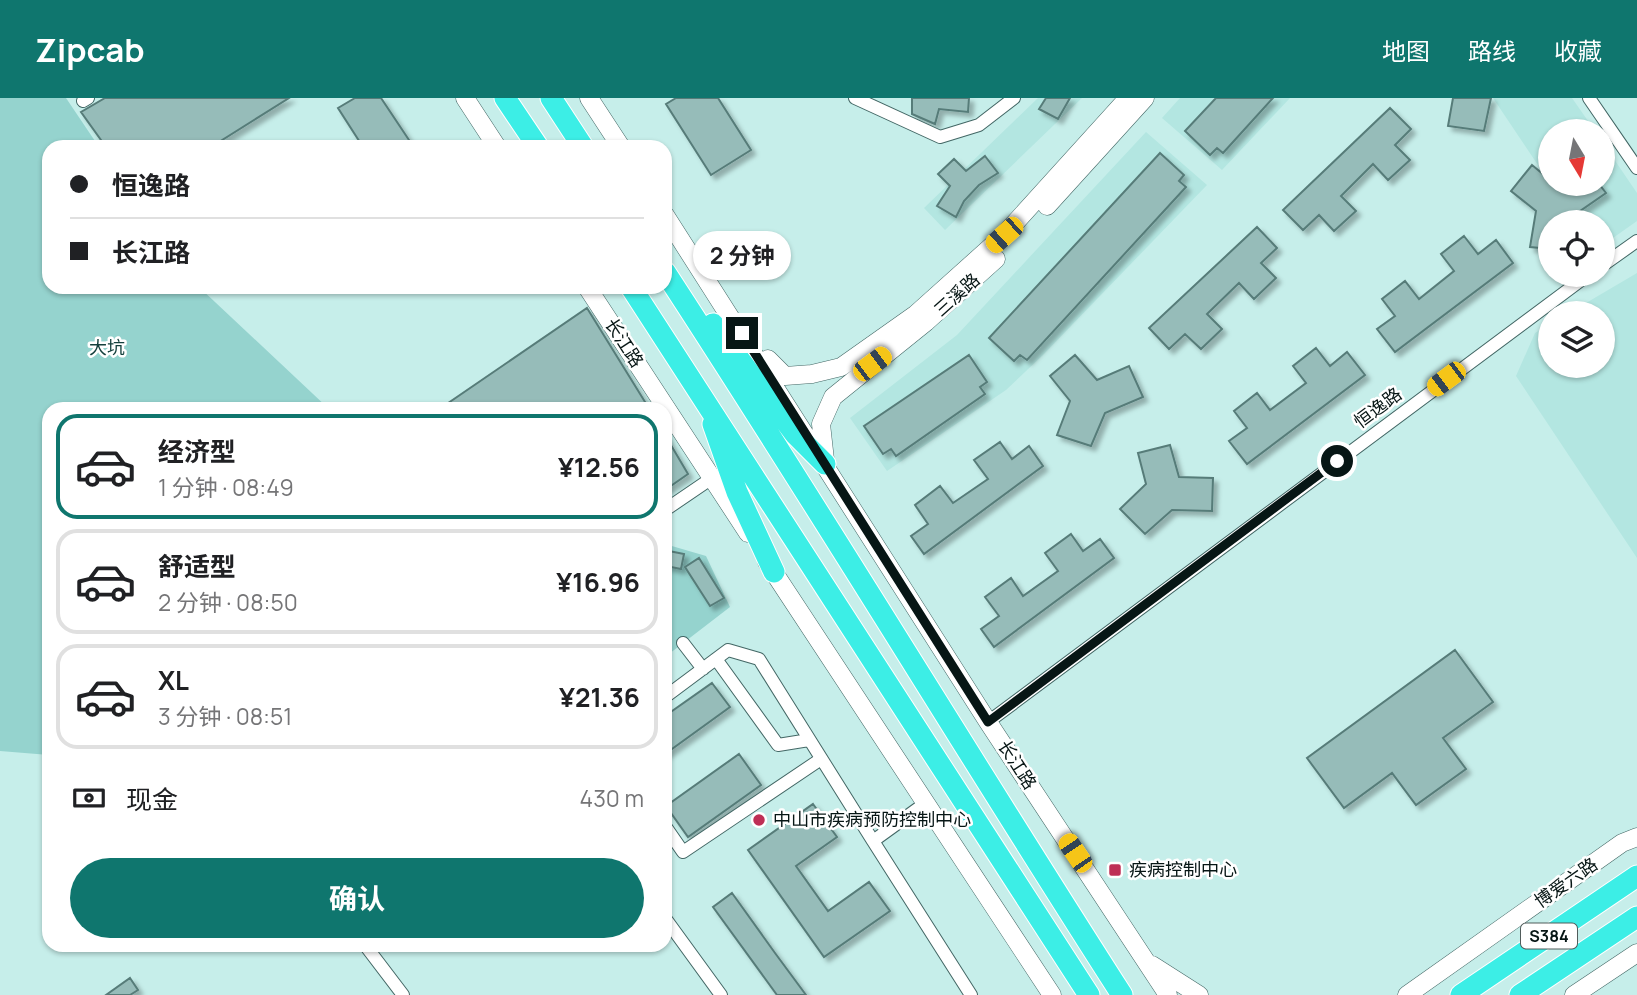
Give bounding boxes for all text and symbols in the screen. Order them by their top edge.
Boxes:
text: Zipcab [35,27,145,72]
text: 地图 [1382,34,1430,67]
text: 路线 [1468,34,1516,67]
text: 收藏 [1554,34,1602,67]
north arrow [1538,119,1615,196]
map controls [1538,119,1615,378]
text: 恒逸路 [112,167,190,203]
button: locate [1538,210,1615,287]
car [982,213,1027,257]
callout: 2 分钟 [693,232,791,280]
text: 长江路 [112,234,190,270]
text: 2 分钟 [710,239,774,271]
street label: 三溪路 [928,267,984,321]
button: layers [1538,301,1615,378]
street label: 长江路 [600,313,650,372]
route end [726,317,758,349]
park label: 大坑 [89,335,125,359]
car [849,343,896,385]
car [1423,358,1470,400]
street label: 恒逸路 [1349,381,1406,433]
text: 经济型 [158,433,236,469]
icon: car [74,435,137,498]
route start [1321,445,1353,477]
text: ¥12.56 [558,449,640,485]
text: 1 分钟 · 08:49 [158,471,294,503]
text: 舒适型 [158,548,236,584]
icon: car [74,550,137,613]
text: ¥16.96 [556,564,640,600]
text: 2 分钟 · 08:50 [158,586,298,618]
text: XL [158,662,189,698]
icon: car [74,665,137,728]
text: ¥21.36 [559,679,640,715]
text: 3 分钟 · 08:51 [158,700,292,732]
street label: 长江路 [993,735,1043,794]
icon: cash [70,779,108,817]
text: 现金 [126,781,178,817]
text: 430 m [580,782,644,814]
place label: 中山市疾病预防控制中心 [773,807,971,831]
marker: 中山市疾病预防控制中心 [751,812,767,828]
car [1055,830,1096,876]
street label: 博爱六路 [1529,852,1602,913]
place label: 疾病控制中心 [1129,857,1237,881]
button: 确认 [70,858,644,938]
marker: 疾病控制中心 [1107,862,1123,878]
road number: S384 [1521,923,1577,948]

